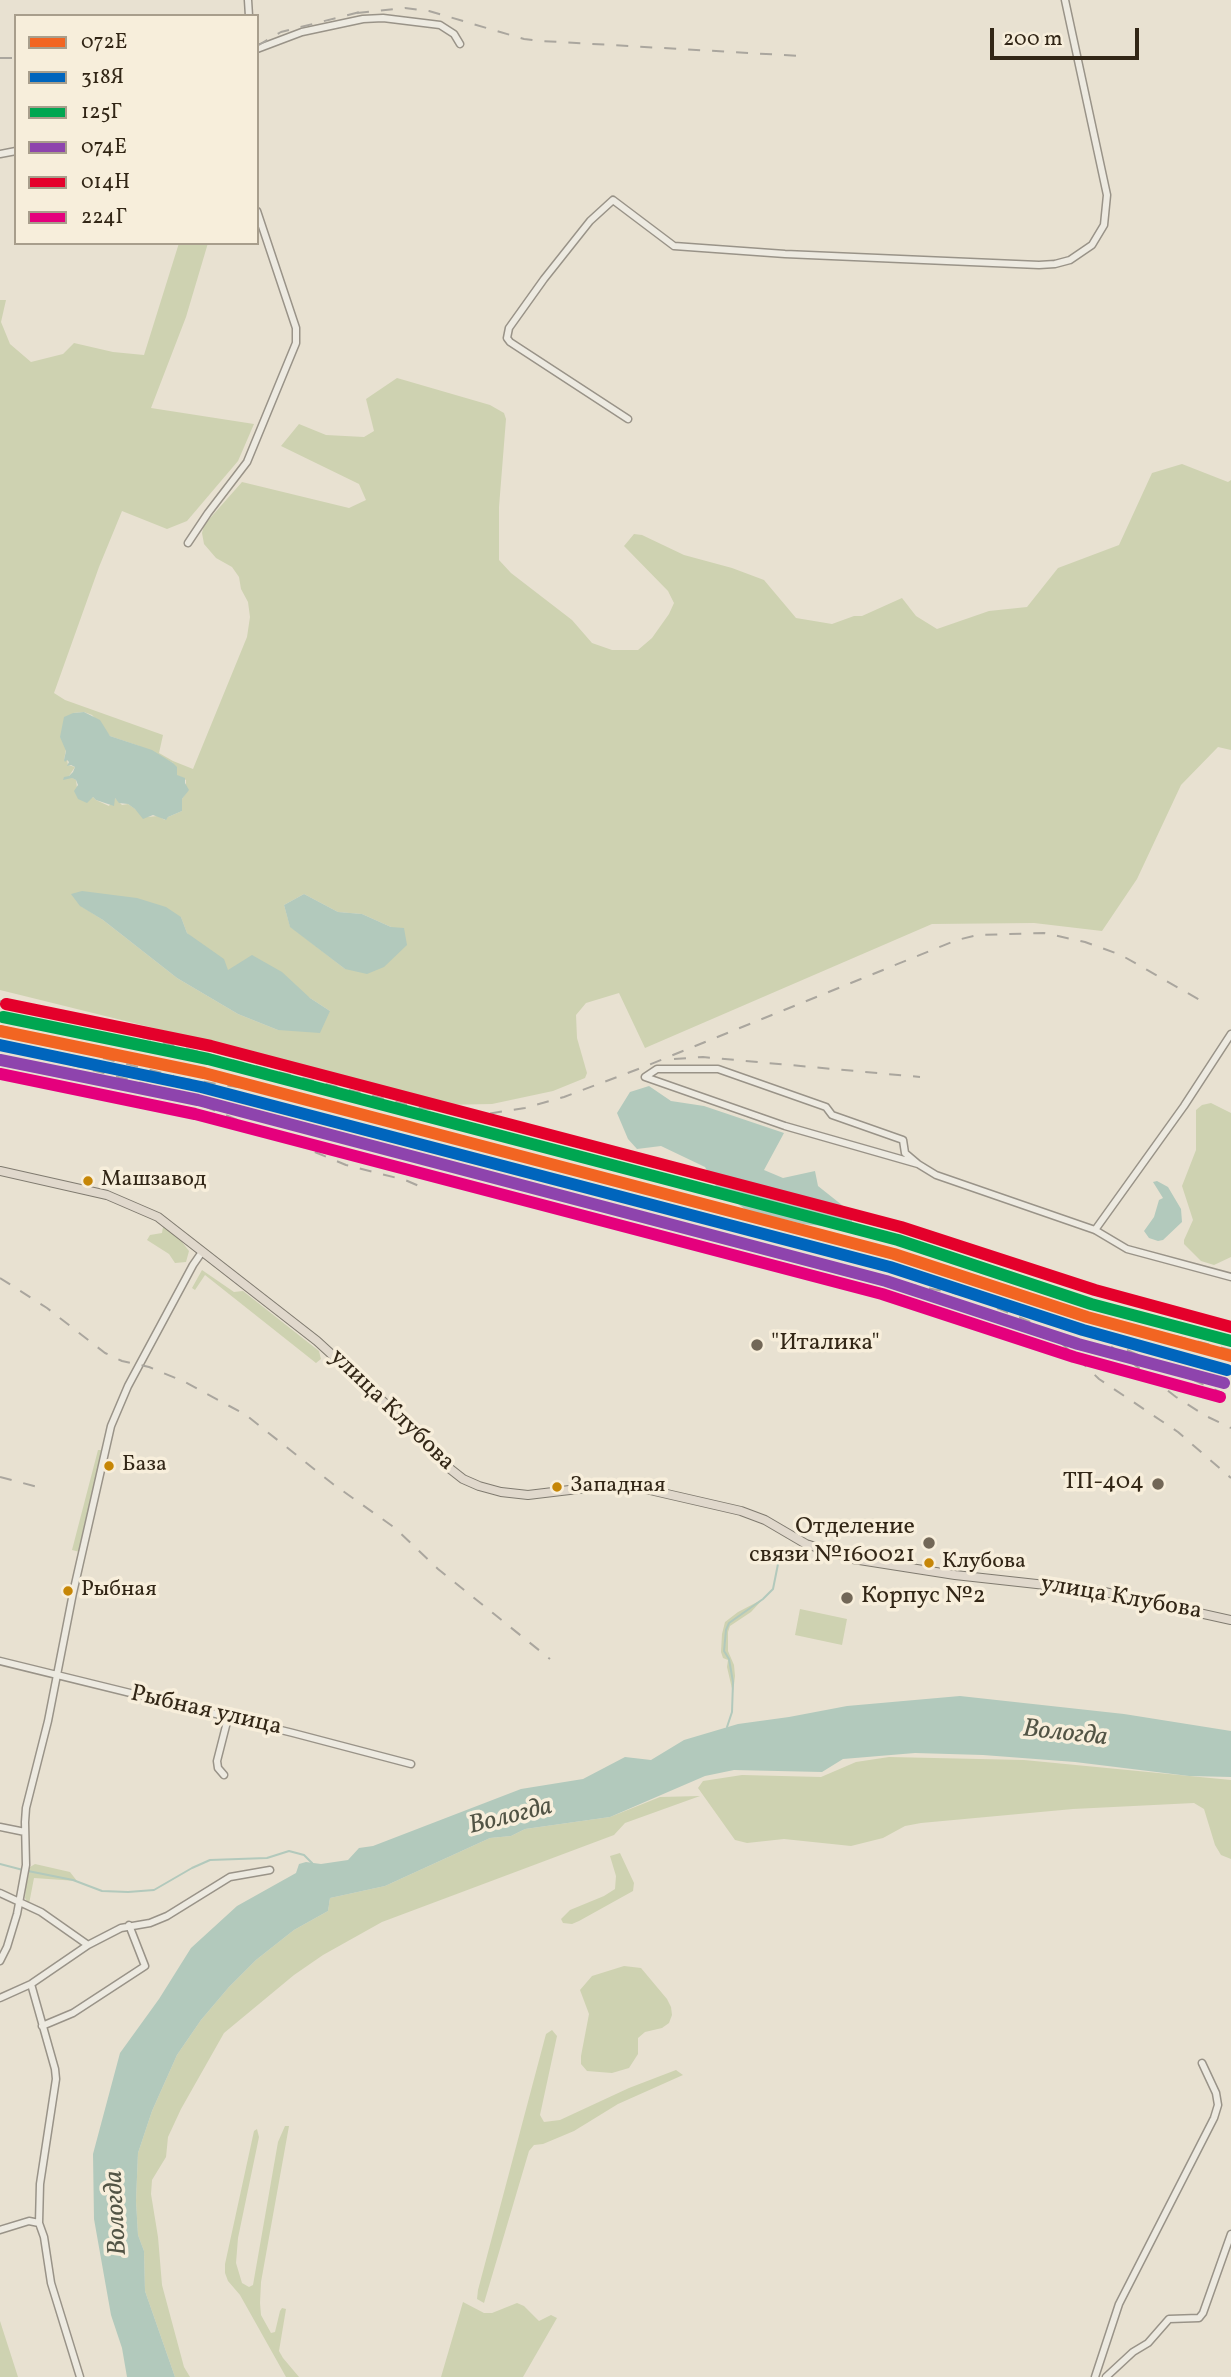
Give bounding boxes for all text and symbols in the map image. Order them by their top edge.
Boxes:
legend [14,14,259,245]
scale bar [993,14,1142,58]
text: 200 m [1003,25,1063,54]
text: 072Е [81,28,127,57]
text: 318Я [81,63,124,92]
text: 125Г [81,98,122,127]
text: 074Е [81,133,127,162]
text: 014Н [81,168,130,197]
text: 224Г [81,203,127,232]
place label: Машзавод [101,1168,207,1194]
marker: Машзавод [81,1174,95,1188]
place label: "Италика" [771,1331,880,1359]
marker: "Италика" [749,1337,765,1353]
street label: улица Клубова [322,1344,460,1478]
place label: База [122,1453,167,1479]
marker: База [102,1459,116,1473]
place label: ТП-404 [1063,1470,1144,1498]
place label: Западная [570,1474,666,1500]
marker: ТП-404 [1150,1476,1166,1492]
marker: Западная [550,1480,564,1494]
place label: Отделение связи №160021 [749,1515,915,1571]
marker: Отделение связи №160021 [921,1535,937,1551]
place label: Клубова [942,1550,1026,1576]
marker: Клубова [922,1556,936,1570]
street label: улица Клубова [1038,1571,1204,1627]
place label: Рыбная [81,1578,157,1604]
marker: Рыбная [61,1584,75,1598]
place label: Корпус №2 [861,1584,986,1612]
marker: Корпус №2 [839,1590,855,1606]
street label: Рыбная улица [128,1681,284,1743]
water label: Вологда [1021,1715,1109,1755]
water label: Вологда [466,1793,556,1843]
water label: Вологда [100,2170,136,2256]

